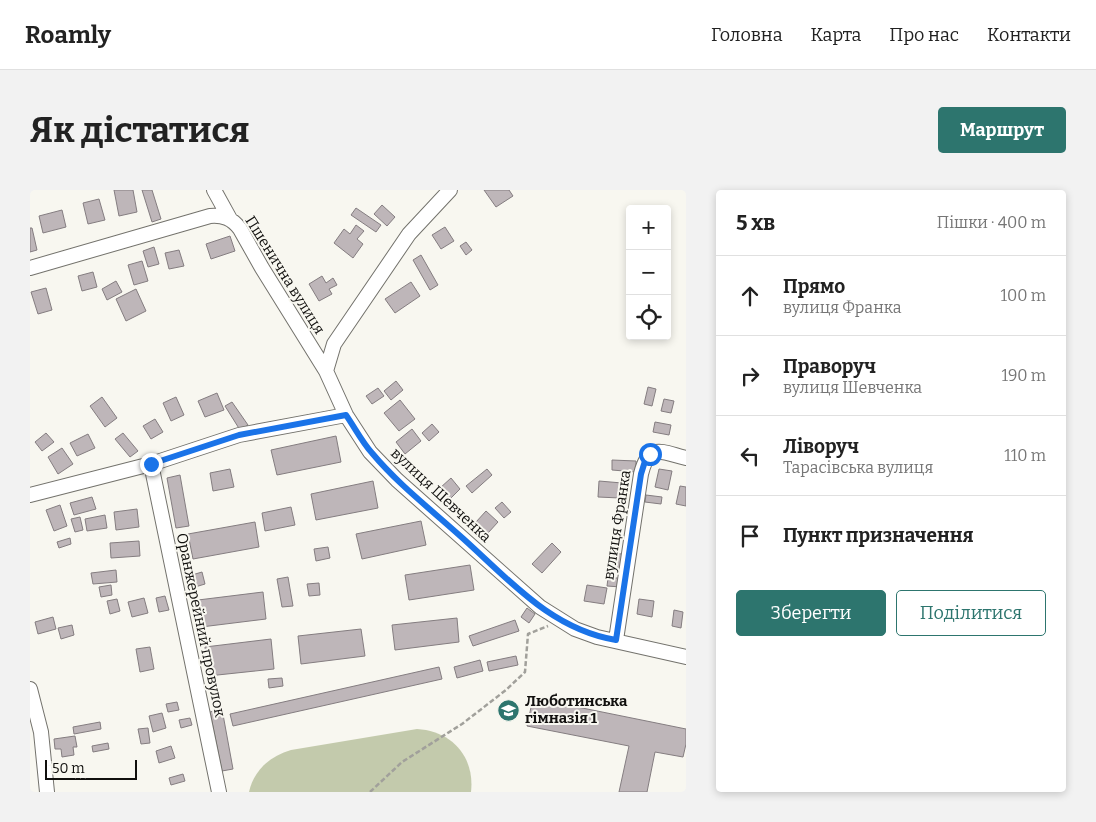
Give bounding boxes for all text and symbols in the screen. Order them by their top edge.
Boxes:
text: Roamly [25,21,111,49]
text: Головна [711,24,783,46]
text: Карта [811,24,861,46]
text: Про нас [889,24,959,46]
text: Контакти [987,24,1071,46]
button: Маршрут [938,107,1066,153]
text: Як дістатися [30,109,250,151]
map controls [626,205,671,340]
button: + [626,205,671,250]
text: 5 хв [736,210,775,236]
street label: Пшенична вулиця [241,213,329,337]
text: Пішки · 400 m [937,213,1046,232]
button: − [626,250,671,295]
text: Прямо [783,275,845,298]
icon: ahead [736,282,764,310]
text: 100 m [1001,286,1046,305]
button: locate [626,295,671,340]
text: вулиця Франка [783,298,901,317]
text: Праворуч [783,355,876,378]
icon: right [736,362,764,390]
text: 190 m [1001,366,1046,385]
text: вулиця Шевченка [783,378,922,397]
text: Ліворуч [783,435,859,458]
icon: left [736,442,764,470]
route start [639,443,662,466]
street label: вулиця Шевченка [387,444,495,546]
text: 110 m [1004,446,1046,465]
route end [140,453,163,476]
text: Тарасівська вулиця [783,458,933,477]
street label: вулиця Франка [599,469,635,581]
icon: arrive [736,522,764,550]
text: Пункт призначення [783,524,974,547]
street label: Оранжерейний провулок [173,531,229,719]
button: Зберегти [736,590,886,636]
button: Поділитися [896,590,1046,636]
place label: Люботинська гiмназiя 1 [525,692,628,727]
school or university icon: Люботинська гiмназiя 1 [497,698,521,722]
scale bar [45,757,138,780]
text: 50 m [52,760,85,777]

